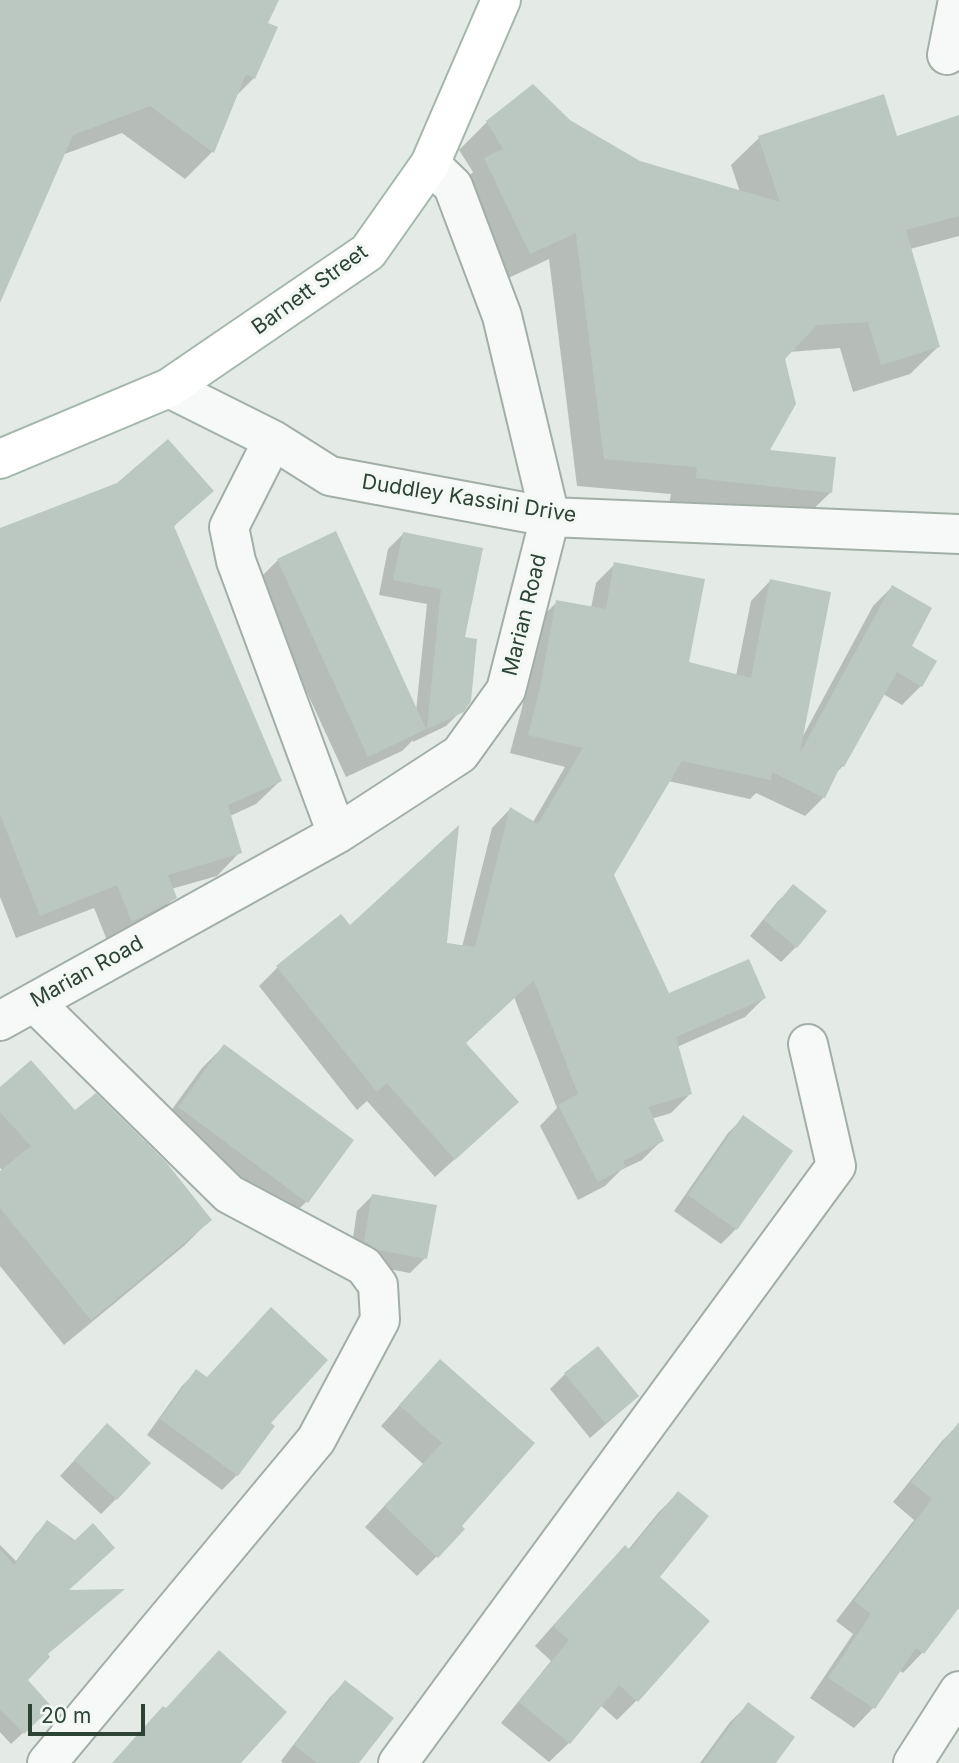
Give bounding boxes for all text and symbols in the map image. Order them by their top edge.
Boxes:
street label: Barnett Street [247,240,373,340]
street label: Duddley Kassini Drive [360,470,578,528]
street label: Marian Road [498,551,552,679]
street label: Marian Road [26,931,148,1013]
scale bar [32,1690,149,1734]
text: 20 m [41,1703,91,1728]

